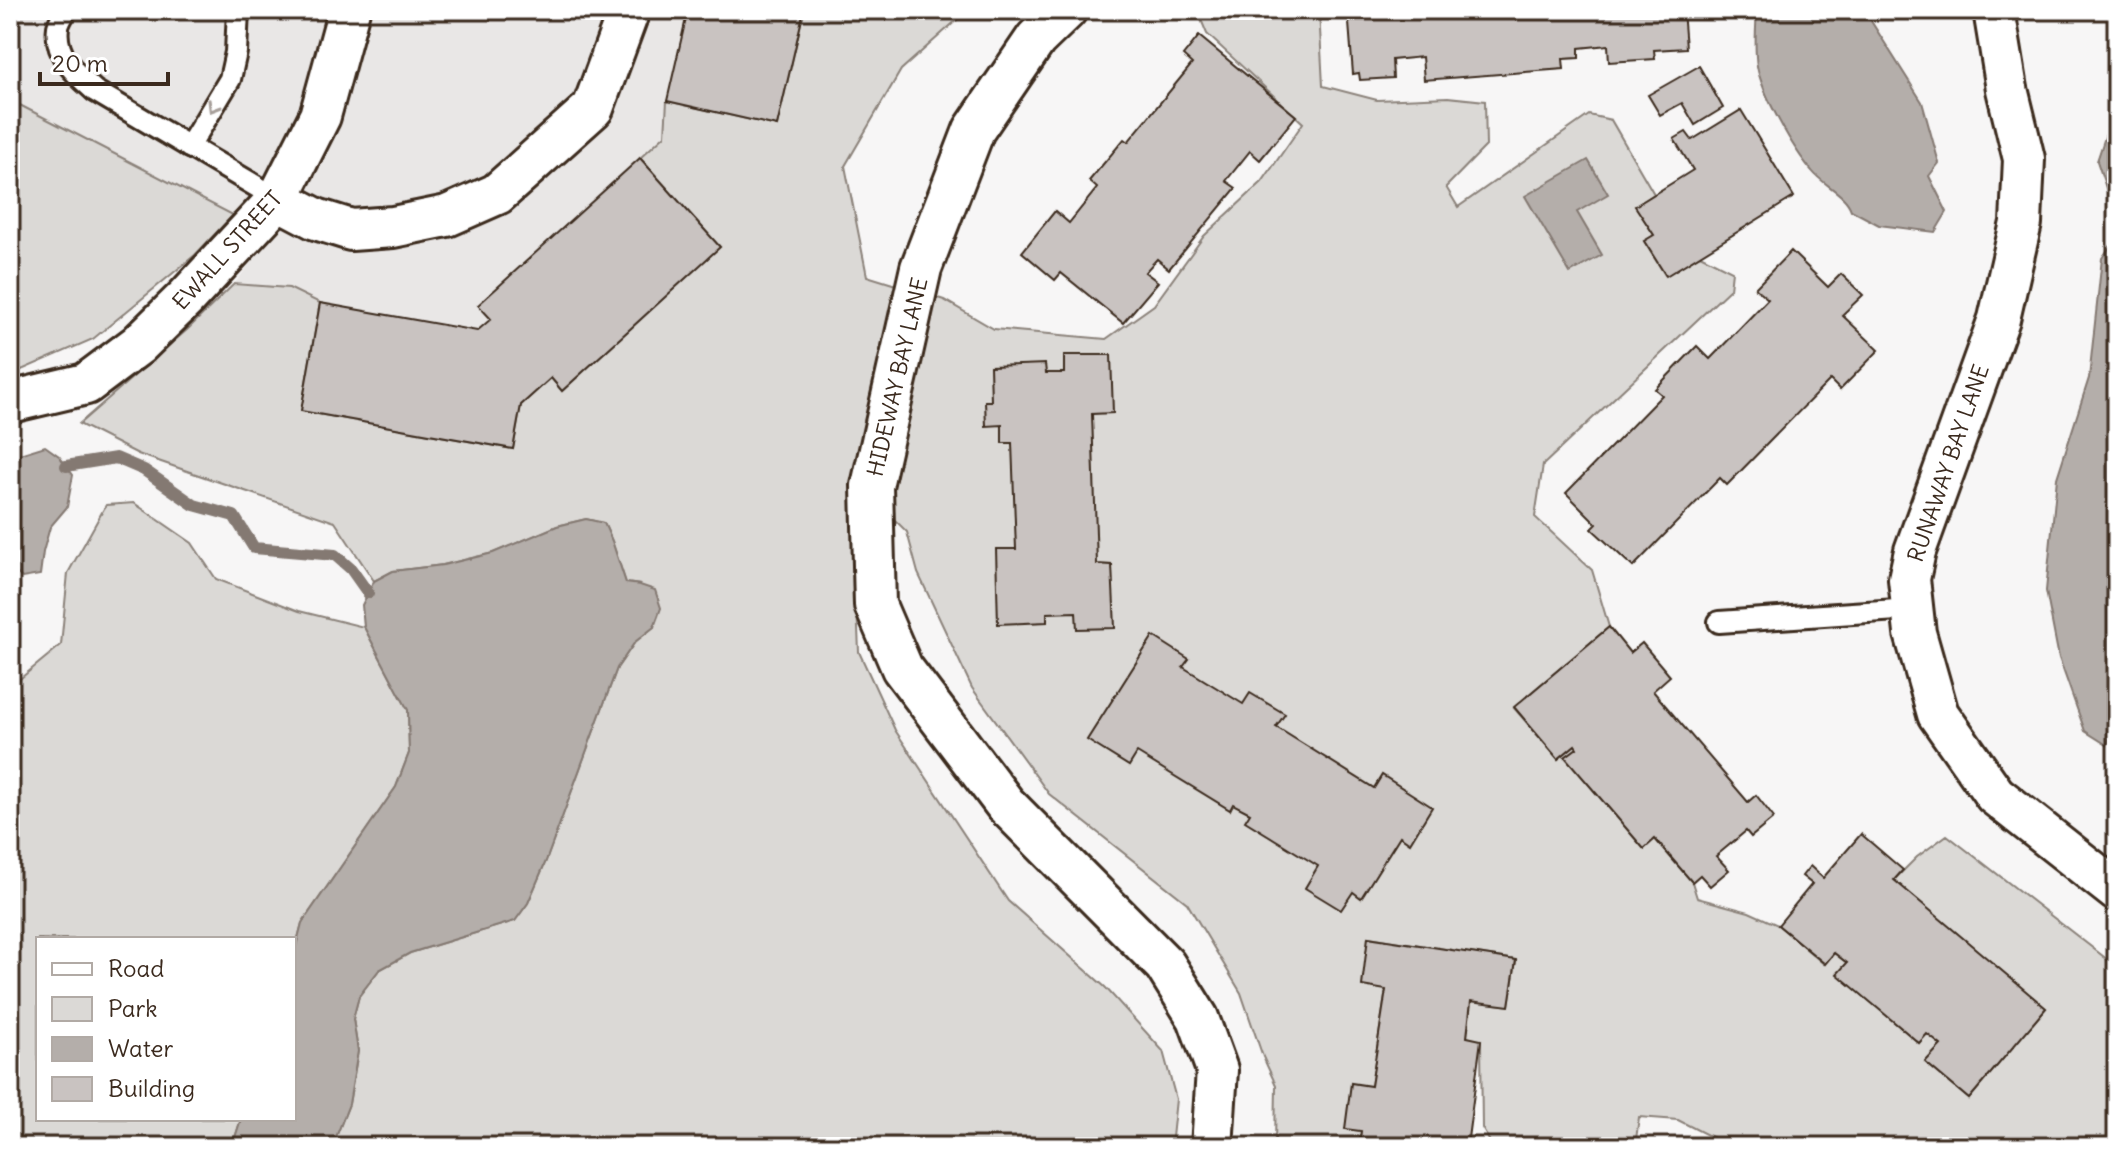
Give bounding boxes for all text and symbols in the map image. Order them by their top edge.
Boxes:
scale bar [40,36,168,86]
text: 20 m [52,48,108,78]
one-way arrow [208,98,223,113]
street label: EWALL STREET [166,185,288,315]
street label: HIDEWAY BAY LANE [860,275,934,479]
street label: RUNAWAY BAY LANE [1901,361,1995,565]
legend [36,937,296,1121]
text: Road [108,953,164,983]
text: Park [108,993,158,1023]
text: Water [108,1033,173,1063]
text: Building [108,1073,195,1103]

